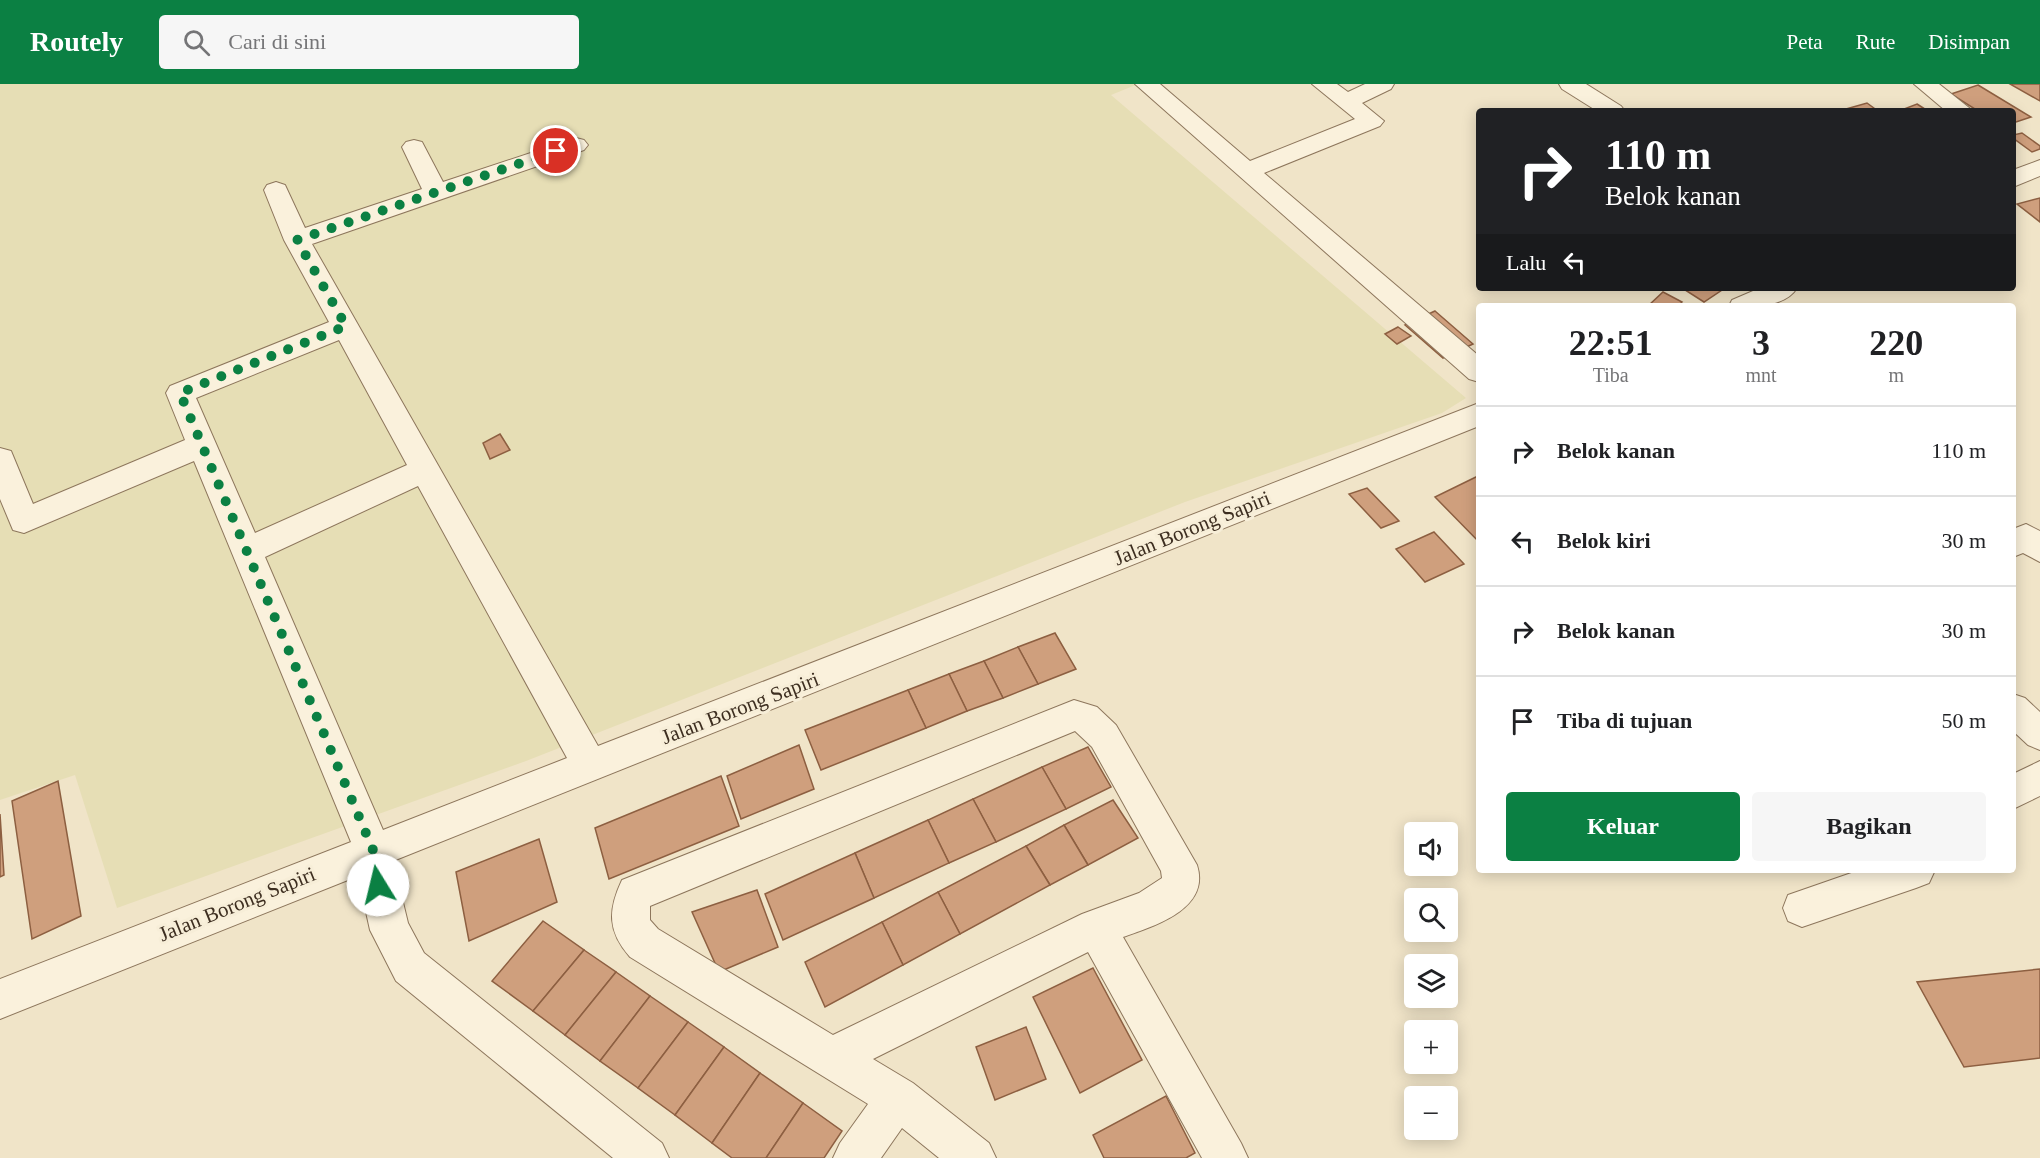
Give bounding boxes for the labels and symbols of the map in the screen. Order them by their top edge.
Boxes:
pin [530,125,581,176]
street label: Jalan Borong Sapiri [1110,486,1274,570]
street label: Jalan Borong Sapiri [658,667,822,749]
position arrow [346,853,410,917]
street label: Jalan Borong Sapiri [155,862,319,946]

